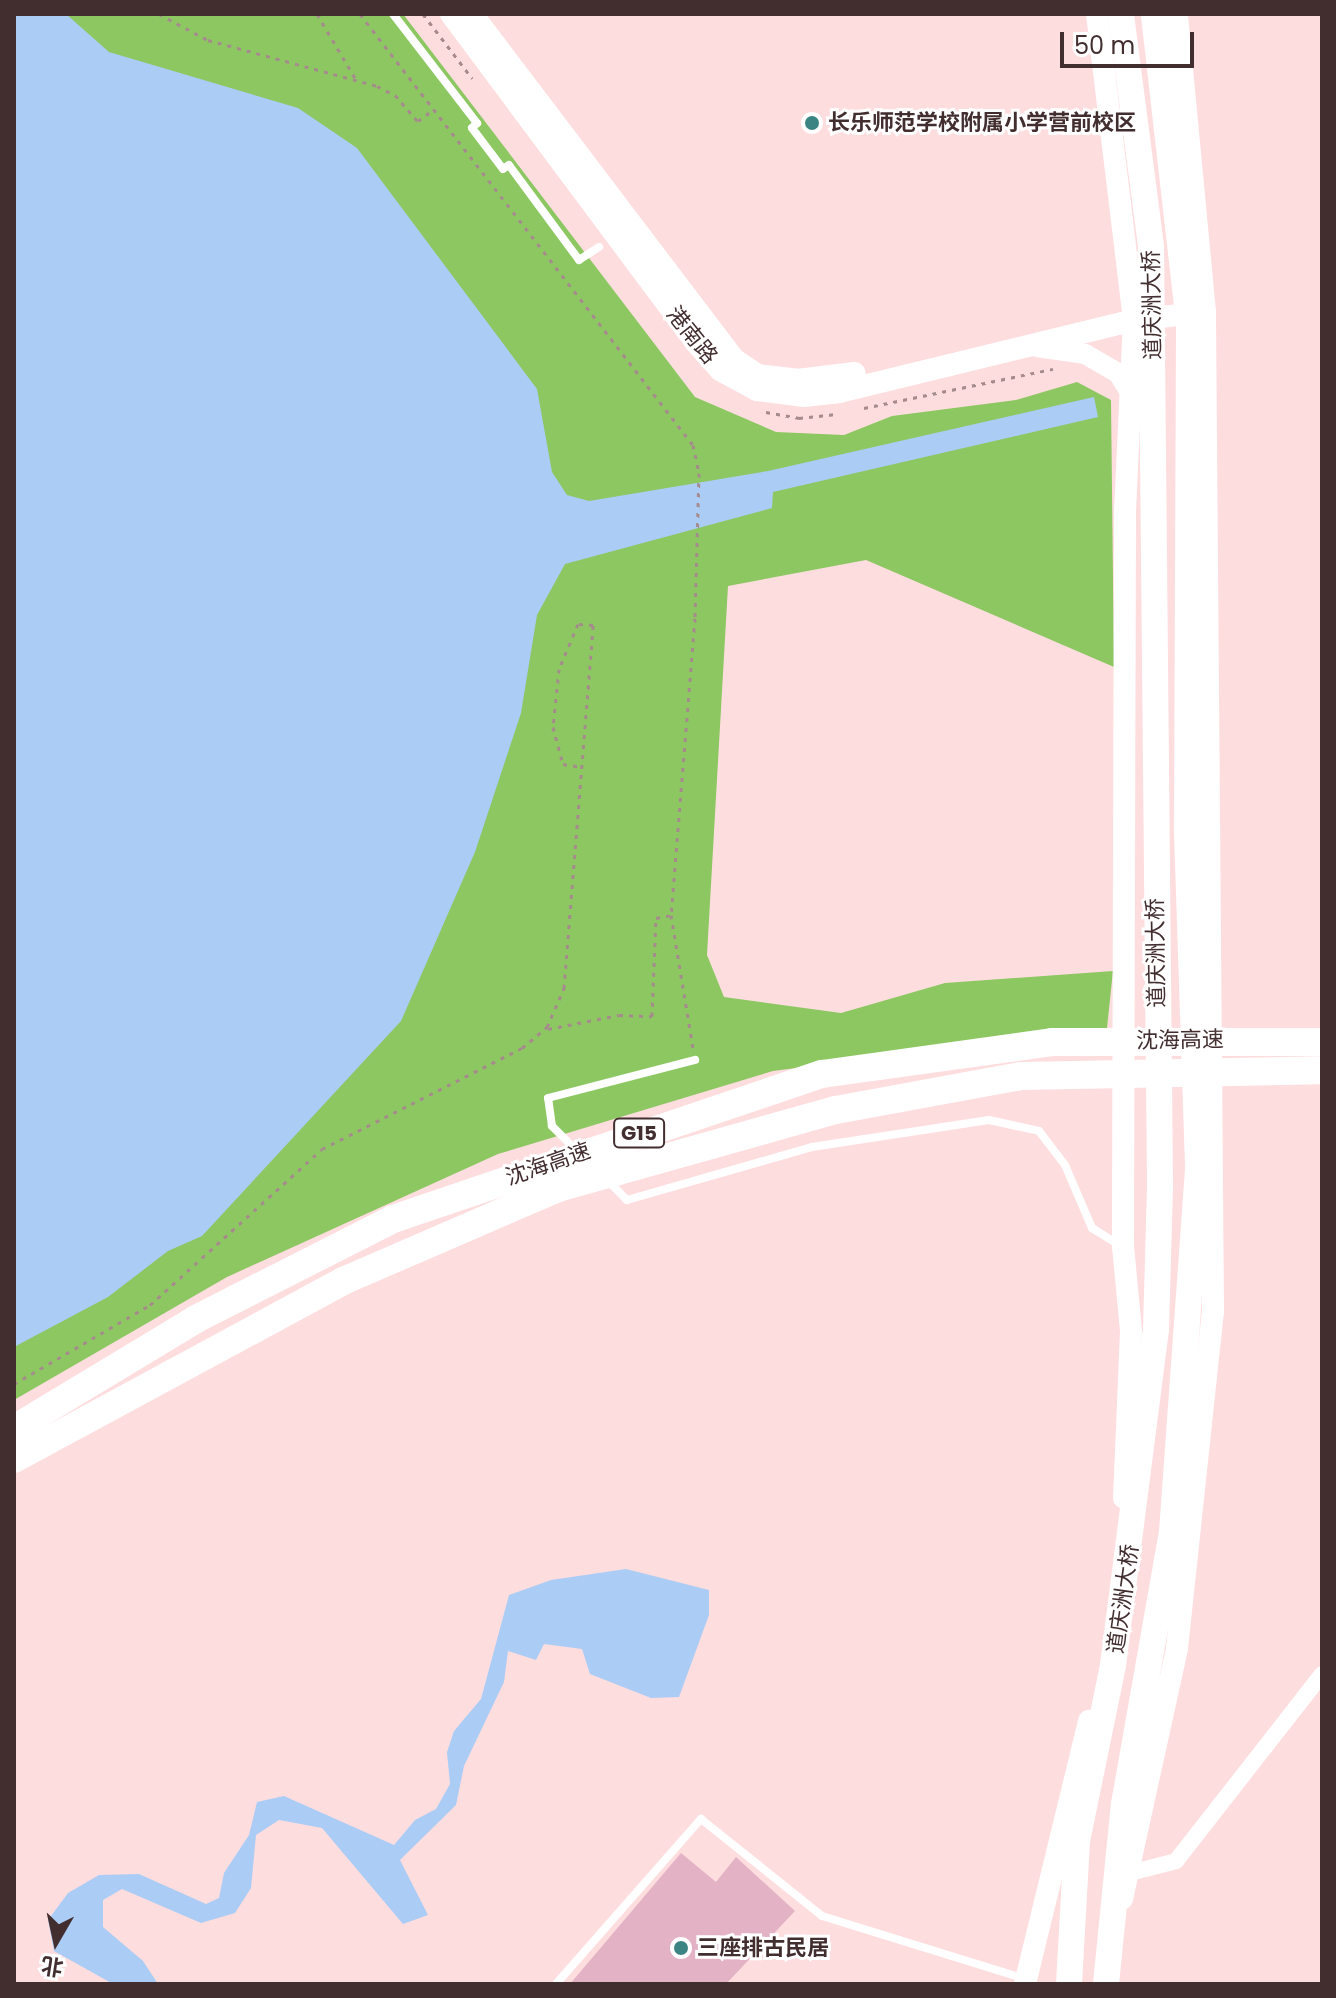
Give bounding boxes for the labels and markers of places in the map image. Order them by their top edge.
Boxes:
place label: 长乐师范学校附属小学营前校区 [828,110,1136,136]
marker: 长乐师范学校附属小学营前校区 [803,114,821,132]
place label: 三座排古民居 [697,1935,829,1961]
marker: 三座排古民居 [672,1939,690,1957]

